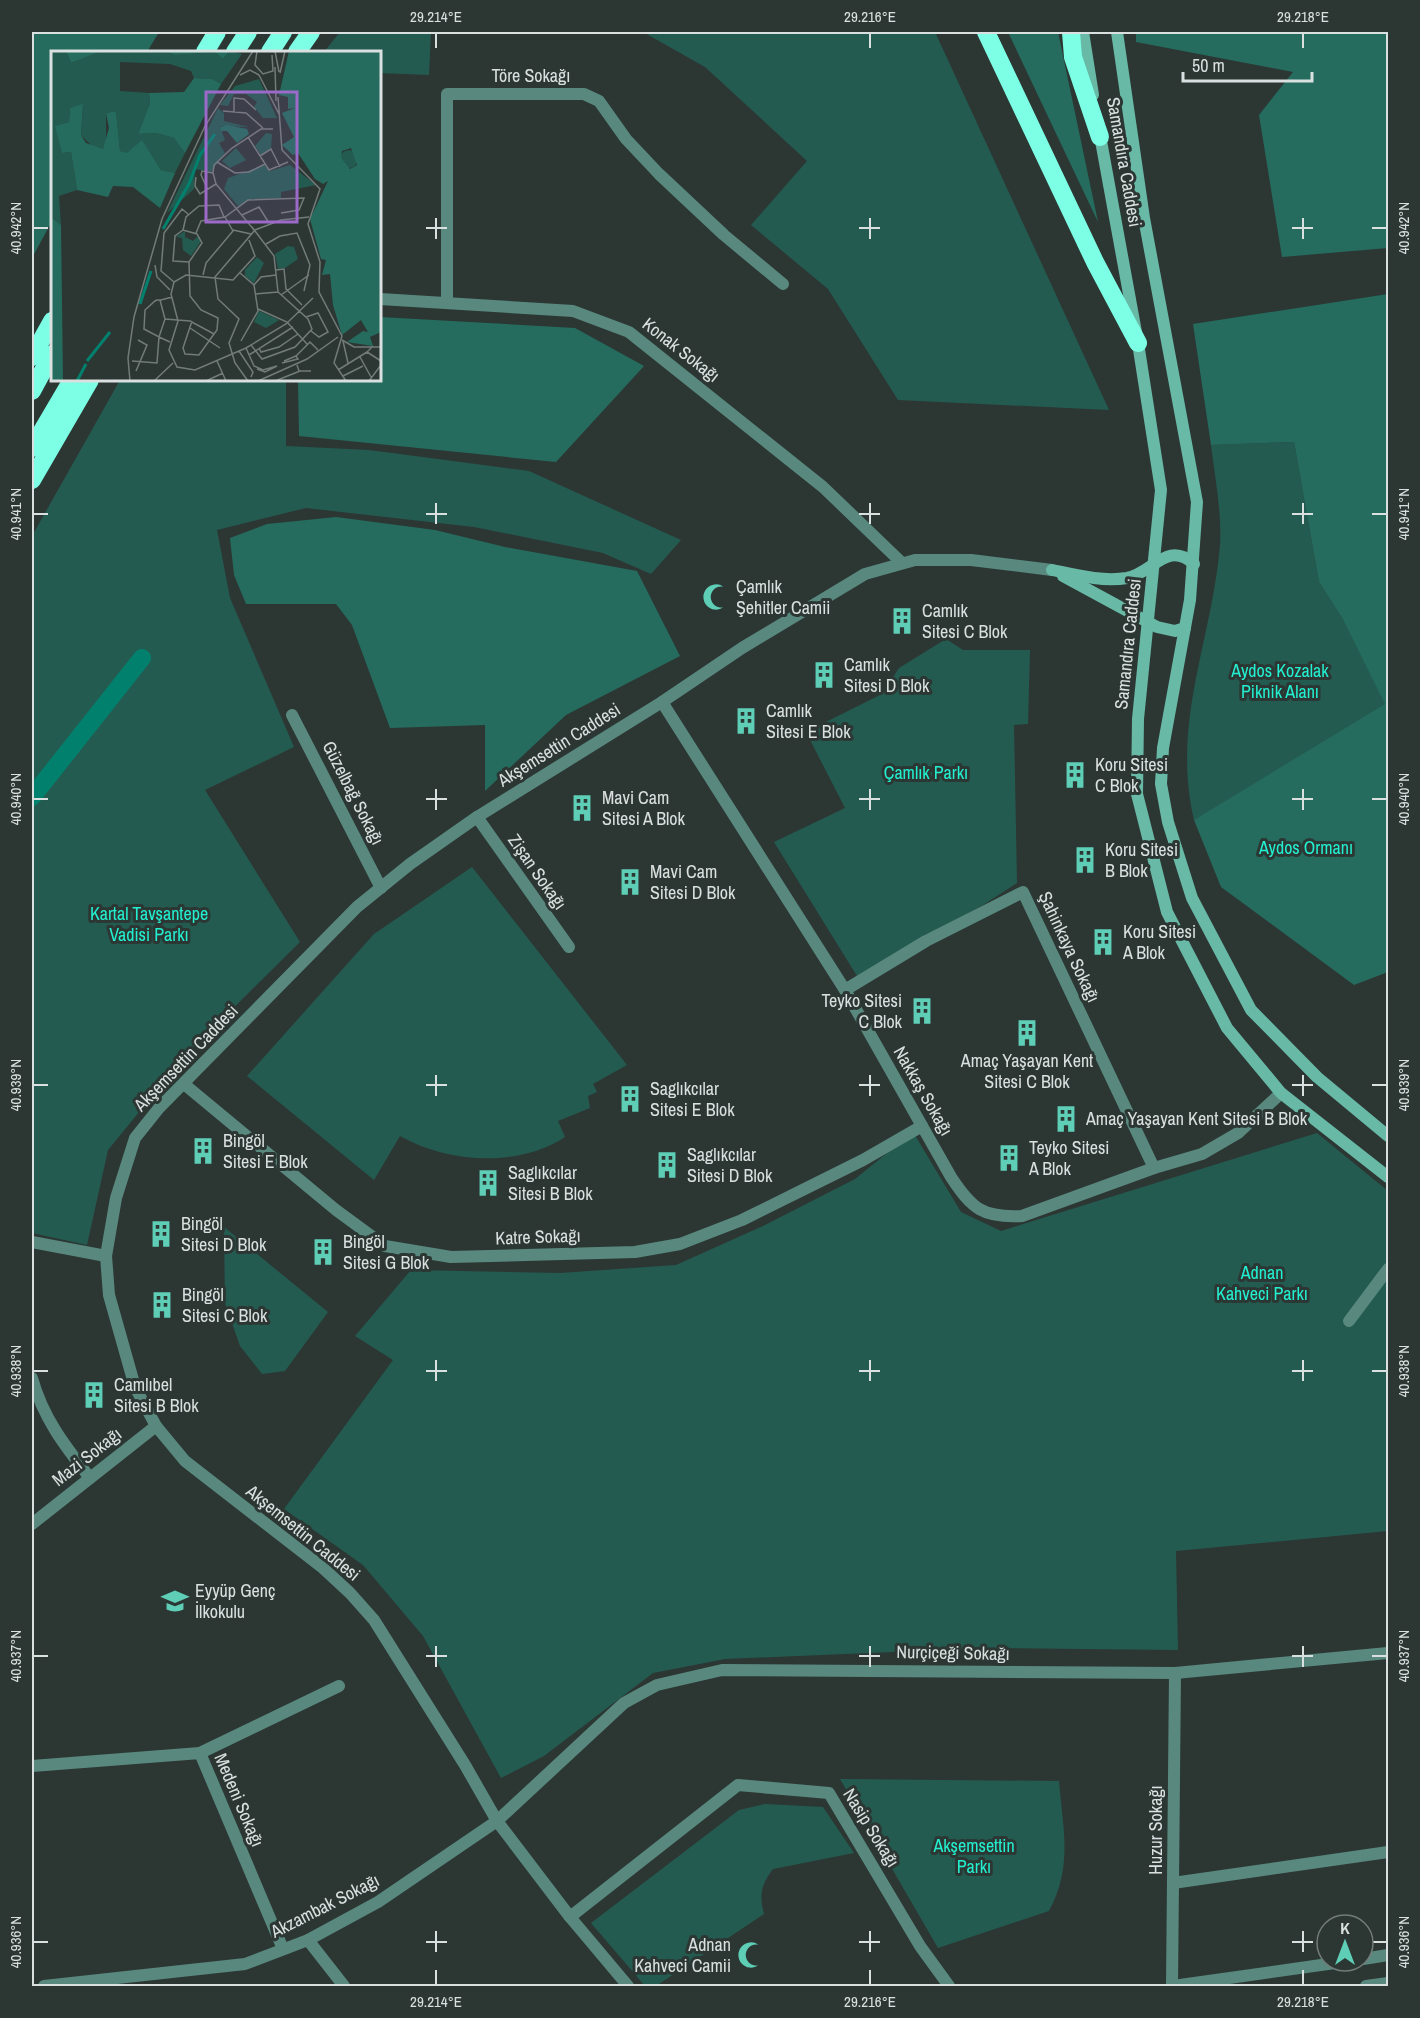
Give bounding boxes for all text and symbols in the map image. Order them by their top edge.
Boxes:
text: 29.214°E [410,6,462,27]
text: 29.216°E [844,6,896,27]
text: 29.218°E [1277,6,1329,27]
scale bar [1183,45,1312,83]
inset map [51,51,381,381]
text: 50 m [1192,53,1225,78]
street label: Töre Sokağı [492,63,570,88]
street label: Samandıra Caddesi [1101,95,1148,229]
text: 40.942°N [5,202,26,254]
text: 40.942°N [1393,202,1414,254]
street label: Konak Sokağı [637,311,725,388]
text: 40.941°N [5,488,26,540]
text: 40.941°N [1393,488,1414,540]
place label: Çamlık Şehitler Camii [736,574,830,620]
street label: Samandıra Caddesi [1108,577,1147,711]
mosque icon: Çamlık Şehitler Camii [701,582,731,612]
place label: Camlık Sitesi C Blok [922,598,1008,644]
building icon: Camlık Sitesi C Blok [887,606,917,636]
place label: Camlık Sitesi D Blok [844,652,930,698]
park label: Aydos Kozalak Piknik Alanı [1230,658,1329,704]
building icon: Camlık Sitesi D Blok [809,660,839,690]
street label: Akşemsettin Caddesi [492,697,625,793]
place label: Camlık Sitesi E Blok [766,698,851,744]
building icon: Camlık Sitesi E Blok [731,706,761,736]
street label: Güzelbağ Sokağı [317,737,390,849]
place label: Koru Sitesi C Blok [1095,752,1168,798]
park label: Çamlık Parkı [884,760,968,785]
building icon: Koru Sitesi C Blok [1060,760,1090,790]
text: 40.940°N [5,773,26,825]
text: 40.940°N [1393,773,1414,825]
place label: Mavi Cam Sitesi A Blok [602,785,686,831]
building icon: Mavi Cam Sitesi A Blok [567,793,597,823]
street label: Zişan Sokağı [502,829,573,915]
park label: Aydos Ormanı [1258,835,1353,860]
place label: Koru Sitesi B Blok [1105,837,1178,883]
building icon: Koru Sitesi B Blok [1070,845,1100,875]
place label: Mavi Cam Sitesi D Blok [650,859,736,905]
building icon: Mavi Cam Sitesi D Blok [615,867,645,897]
street label: Şahinkaya Sokağı [1033,887,1106,1006]
park label: Kartal Tavşantepe Vadisi Parkı [90,901,208,947]
place label: Koru Sitesi A Blok [1122,919,1196,965]
building icon: Koru Sitesi A Blok [1088,927,1118,957]
place label: Teyko Sitesi C Blok [822,988,903,1034]
building icon: Teyko Sitesi C Blok [907,996,937,1026]
street label: Akşemsettin Caddesi [127,999,243,1118]
building icon: Amaç Yaşayan Kent Sitesi C Blok [1012,1018,1042,1048]
street label: Nakkaş Sokağı [888,1042,959,1140]
place label: Amaç Yaşayan Kent Sitesi C Blok [960,1048,1093,1094]
text: 40.939°N [5,1059,26,1111]
text: 40.939°N [1393,1059,1414,1111]
place label: Saglıkcılar Sitesi E Blok [650,1076,735,1122]
building icon: Saglıkcılar Sitesi E Blok [615,1084,645,1114]
building icon: Amaç Yaşayan Kent Sitesi B Blok [1051,1104,1081,1134]
place label: Amaç Yaşayan Kent Sitesi B Blok [1085,1106,1308,1131]
place label: Bingöl Sitesi E Blok [223,1128,308,1174]
place label: Teyko Sitesi A Blok [1028,1135,1109,1181]
building icon: Bingöl Sitesi E Blok [188,1136,218,1166]
place label: Saglıkcılar Sitesi D Blok [687,1142,773,1188]
building icon: Teyko Sitesi A Blok [994,1143,1024,1173]
building icon: Saglıkcılar Sitesi D Blok [652,1150,682,1180]
place label: Saglıkcılar Sitesi B Blok [508,1160,593,1206]
building icon: Saglıkcılar Sitesi B Blok [473,1168,503,1198]
place label: Bingöl Sitesi D Blok [181,1211,267,1257]
building icon: Bingöl Sitesi D Blok [146,1219,176,1249]
street label: Katre Sokağı [495,1223,581,1250]
place label: Bingöl Sitesi G Blok [343,1229,430,1275]
building icon: Bingöl Sitesi G Blok [308,1237,338,1267]
park label: Adnan Kahveci Parkı [1216,1260,1308,1306]
place label: Bingöl Sitesi C Blok [182,1282,268,1328]
building icon: Bingöl Sitesi C Blok [147,1290,177,1320]
text: 40.938°N [5,1345,26,1397]
text: 40.938°N [1393,1345,1414,1397]
place label: Camlıbel Sitesi B Blok [114,1372,199,1418]
building icon: Camlıbel Sitesi B Blok [79,1380,109,1410]
street label: Mazi Sokağı [47,1421,127,1492]
street label: Akşemsettin Caddesi [240,1478,366,1586]
place label: Eyyüp Genç İlkokulu [195,1578,275,1624]
school or university icon: Eyyüp Genç İlkokulu [160,1586,190,1616]
text: 40.937°N [5,1630,26,1682]
text: 40.937°N [1393,1630,1414,1682]
street label: Nurçiçeği Sokağı [896,1639,1010,1666]
street label: Medeni Sokağı [209,1749,270,1850]
street label: Nasip Sokağı [837,1784,906,1872]
street label: Huzur Sokağı [1143,1785,1168,1875]
park label: Akşemsettin Parkı [932,1833,1015,1879]
street label: Akzambak Sokağı [265,1867,383,1944]
north arrow [1315,1913,1375,1973]
text: 40.936°N [5,1916,26,1968]
text: 40.936°N [1393,1916,1414,1968]
text: K [1340,1917,1350,1939]
place label: Adnan Kahveci Camii [634,1932,731,1978]
mosque icon: Adnan Kahveci Camii [736,1940,766,1970]
text: 29.214°E [410,1991,462,2012]
text: 29.216°E [844,1991,896,2012]
text: 29.218°E [1277,1991,1329,2012]

